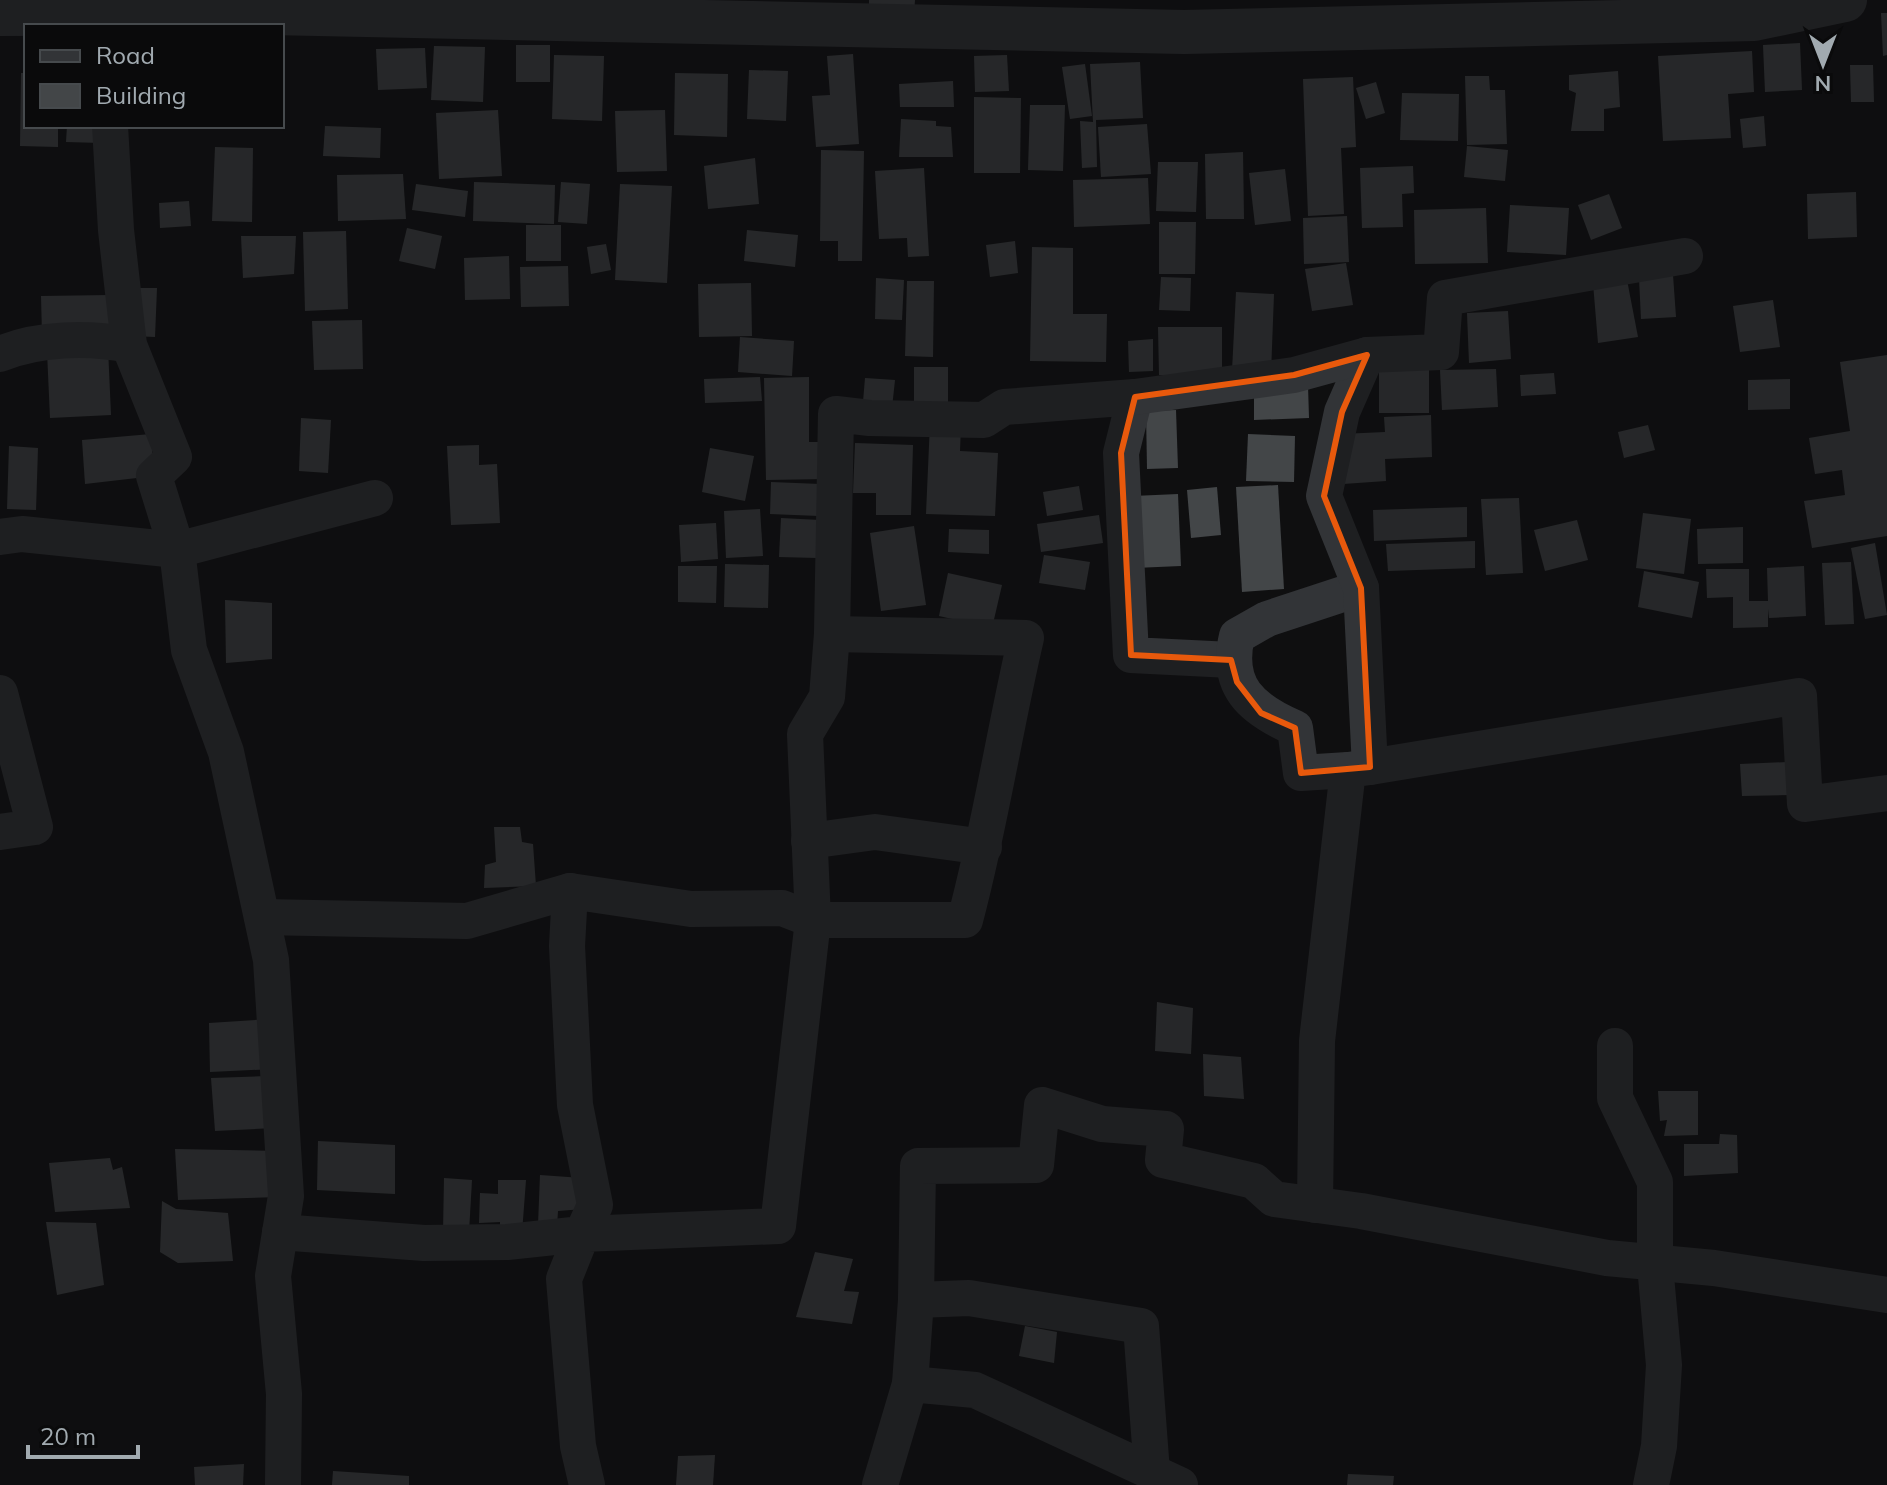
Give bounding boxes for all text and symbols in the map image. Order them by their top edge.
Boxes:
legend [24,24,284,128]
north arrow [1783,24,1863,104]
text: Road [96,40,155,70]
text: N [1815,70,1831,98]
text: Building [96,80,186,110]
scale bar [28,1409,138,1459]
text: 20 m [40,1421,96,1451]

